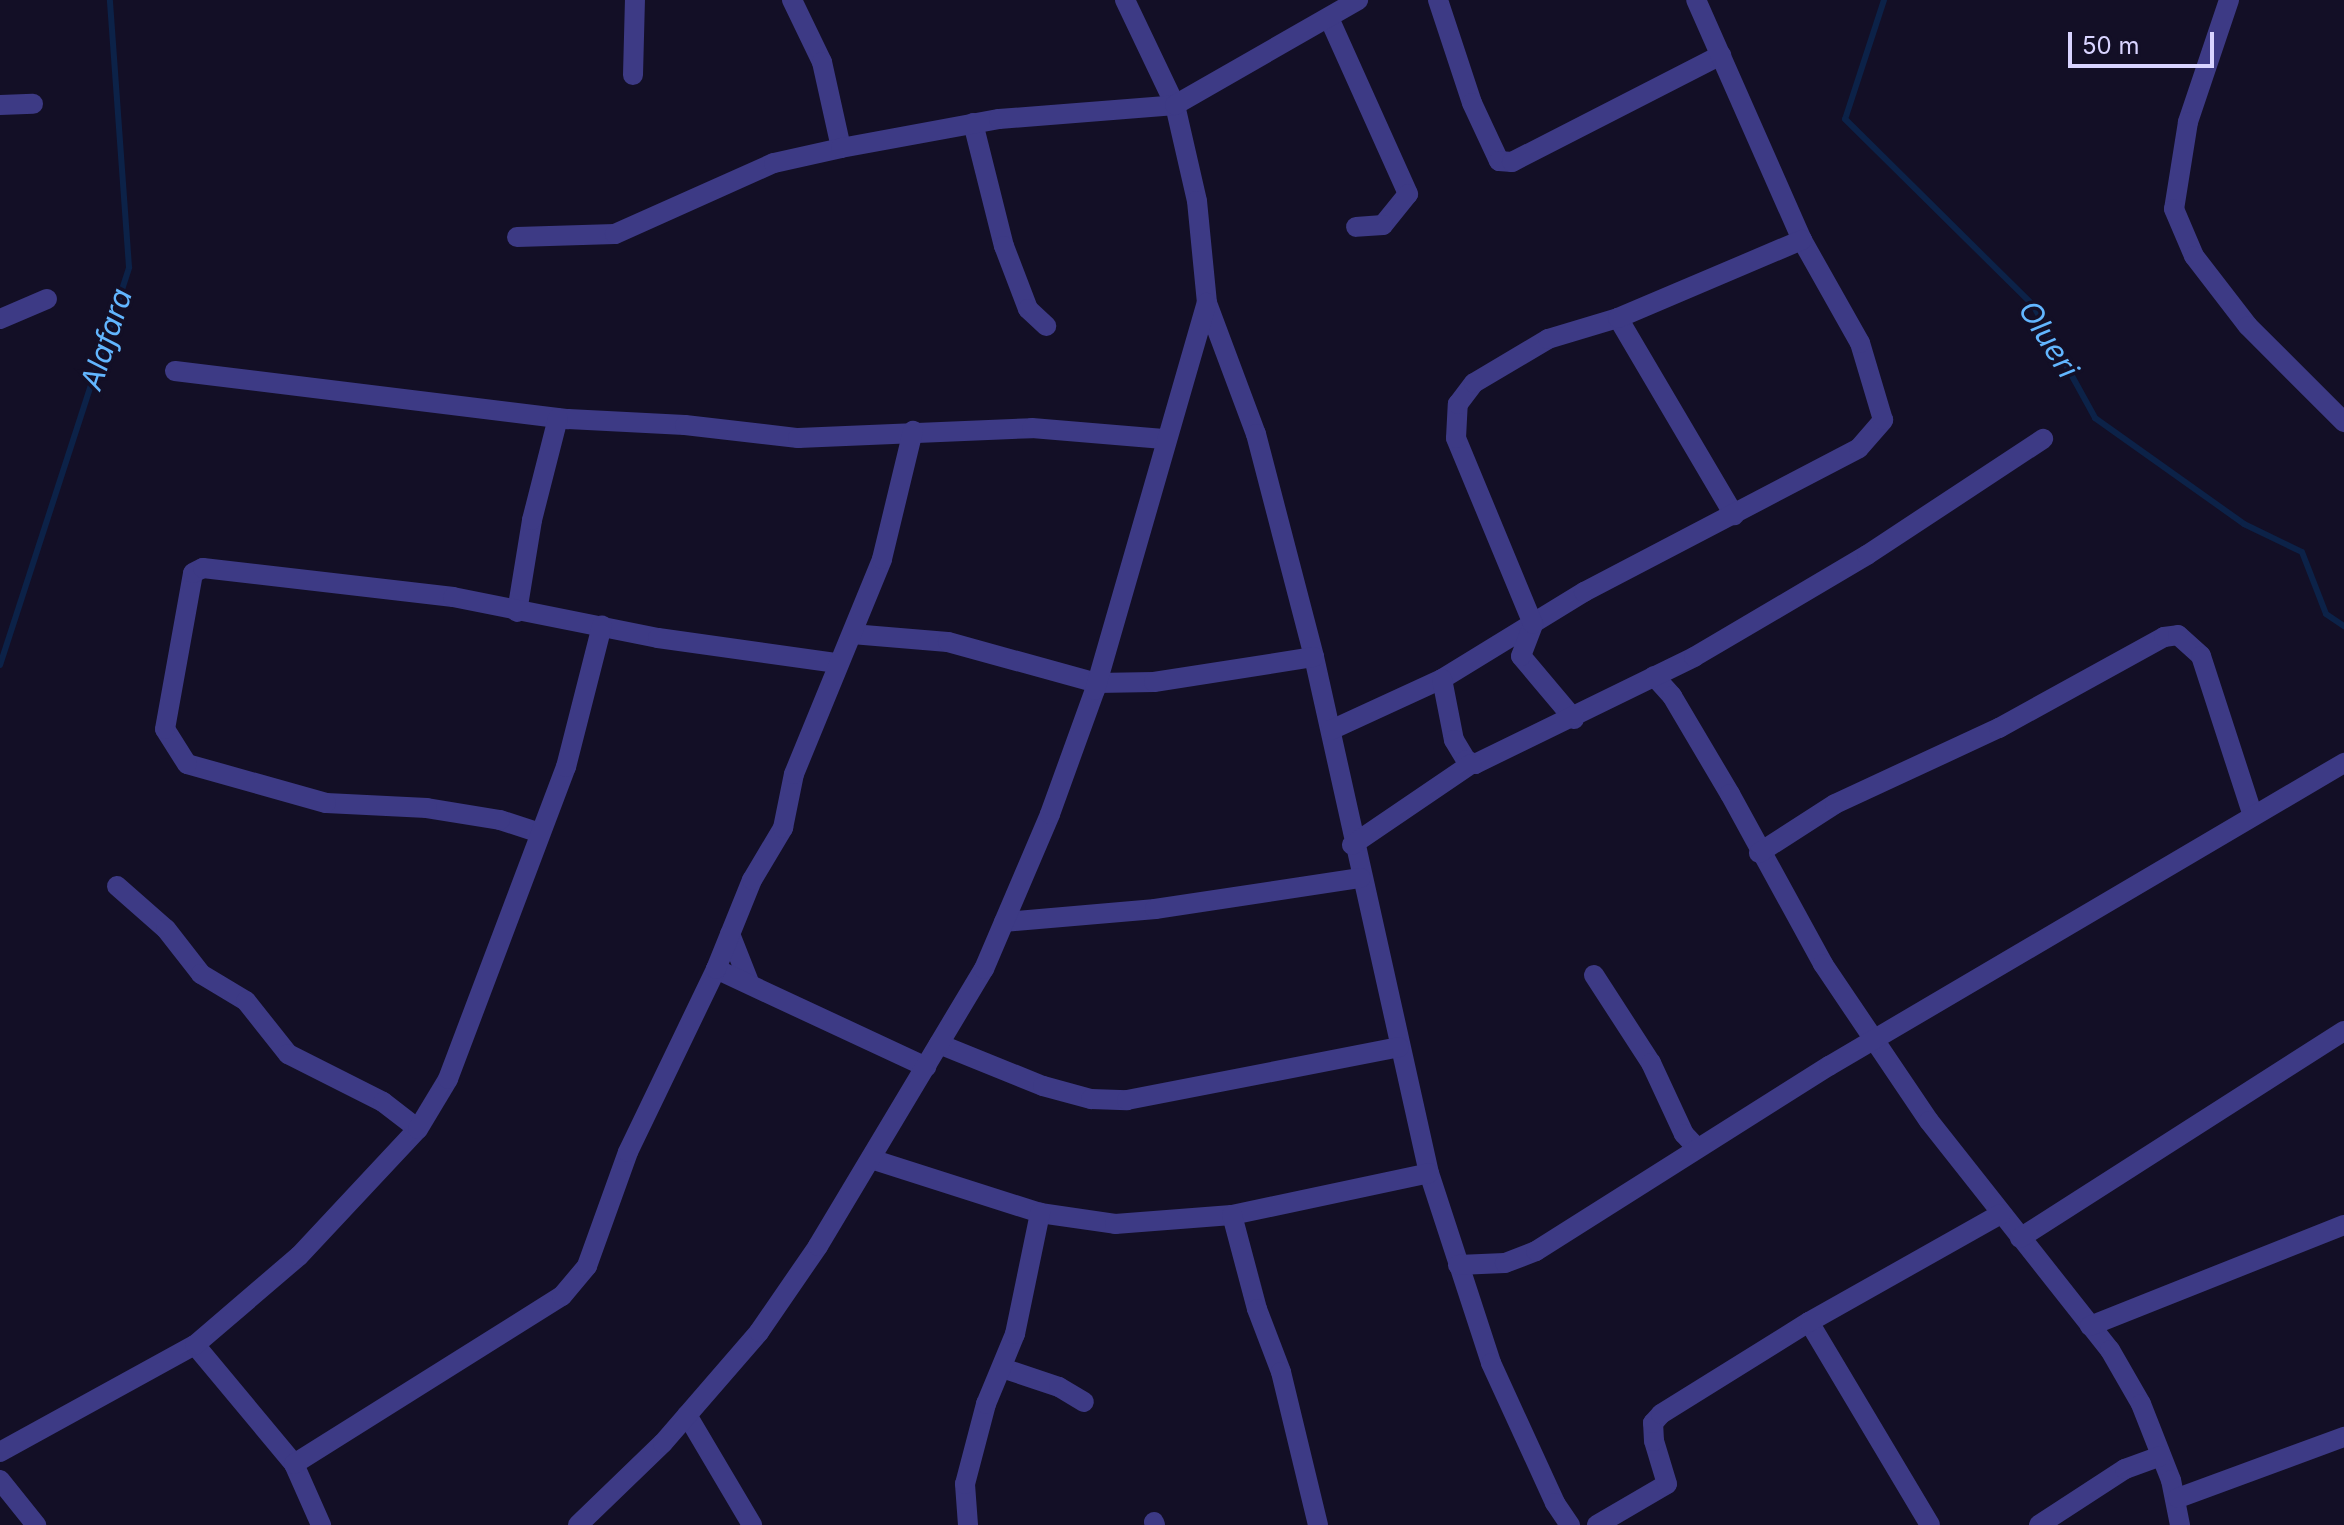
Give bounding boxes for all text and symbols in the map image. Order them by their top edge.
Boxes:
scale bar [2072,16,2218,66]
text: 50 m [2082,31,2140,60]
water label: Alafara [73,284,139,394]
water label: Olueri [2011,294,2087,384]

